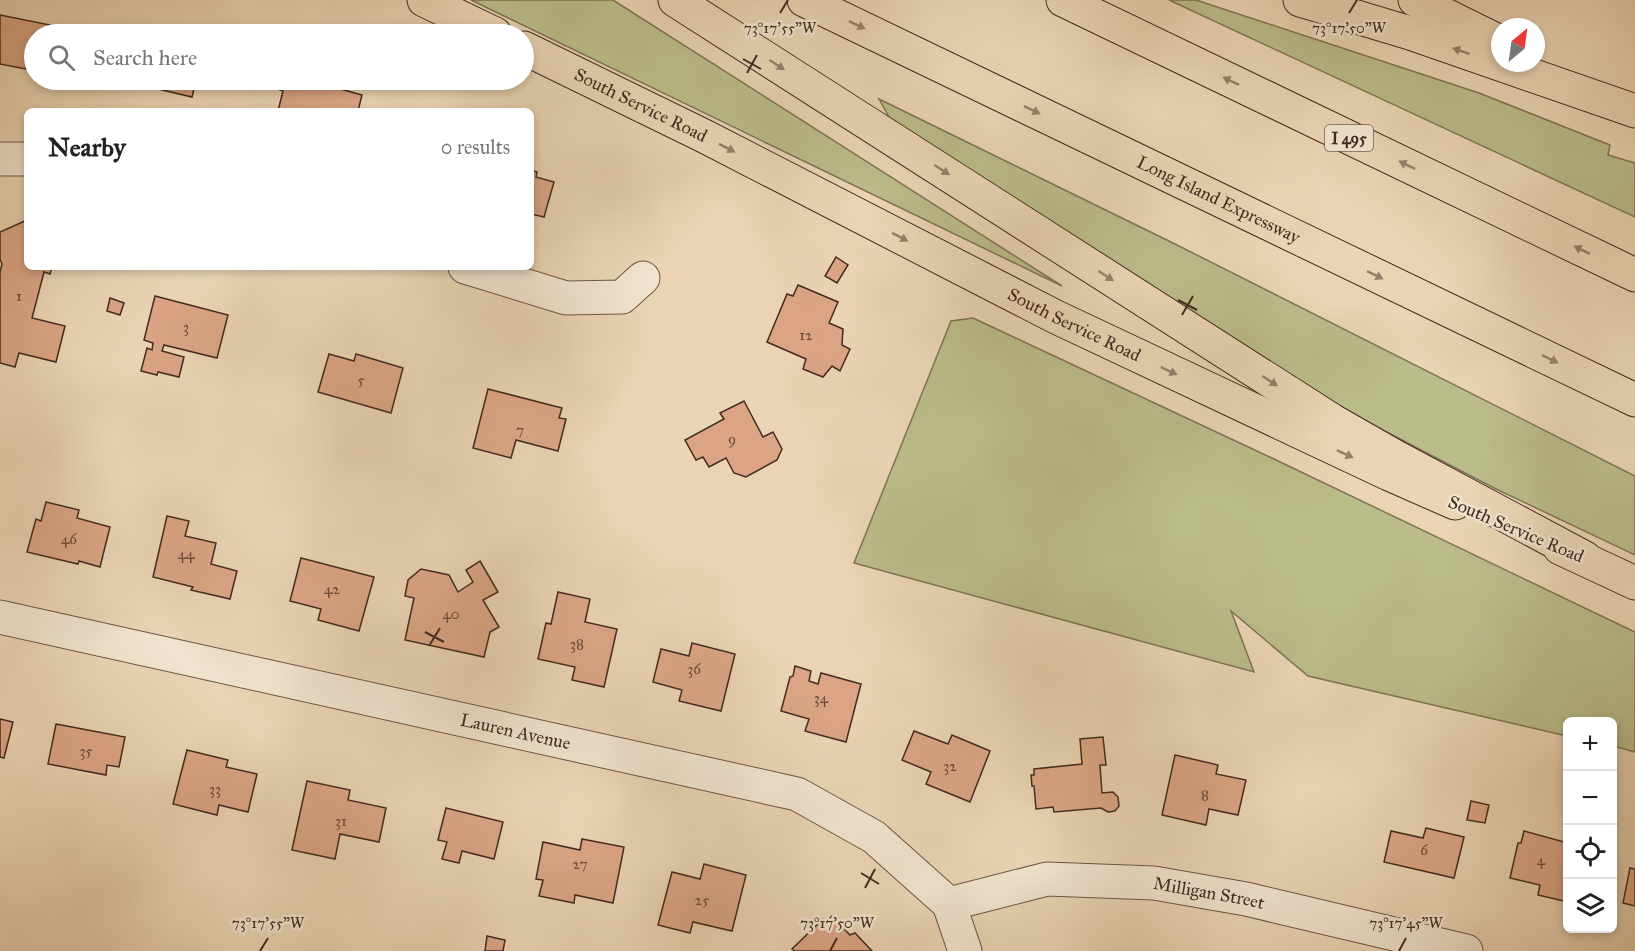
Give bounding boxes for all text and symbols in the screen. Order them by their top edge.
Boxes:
north arrow [1491,18,1545,72]
text: 73°17'55"W [744,19,817,37]
text: 73°17'50"W [1312,19,1387,37]
one-way arrow [848,21,865,30]
search box [24,24,534,90]
icon: search [45,41,78,74]
text: Search here [93,44,197,71]
one-way arrow [1451,45,1469,55]
one-way arrow [769,60,786,71]
street label: South Service Road [571,63,711,147]
one-way arrow [1222,76,1239,85]
one-way arrow [1024,105,1041,114]
road number: I 495 [1325,125,1373,151]
text: Nearby [48,131,126,163]
text: 0 results [441,135,510,159]
one-way arrow [719,143,736,153]
street label: Long Island Expressway [1133,151,1304,248]
one-way arrow [1398,161,1415,170]
one-way arrow [933,165,950,176]
one-way arrow [892,232,909,242]
one-way arrow [1574,245,1591,255]
one-way arrow [1097,270,1113,282]
one-way arrow [1366,270,1383,279]
street label: South Service Road [1004,283,1144,366]
house number: 1 [16,287,22,305]
house number: 3 [183,318,189,336]
house number: 12 [799,326,813,344]
one-way arrow [1542,355,1559,364]
one-way arrow [1161,366,1178,375]
house number: 5 [358,371,365,389]
one-way arrow [1262,376,1278,387]
house number: 7 [516,421,524,439]
house number: 9 [728,430,736,448]
one-way arrow [1337,449,1354,458]
street label: South Service Road [1445,491,1587,567]
house number: 46 [61,530,78,548]
house number: 44 [178,545,195,563]
house number: 42 [324,580,340,598]
house number: 40 [442,605,460,623]
house number: 38 [570,635,584,653]
house number: 36 [687,660,702,678]
house number: 34 [814,689,829,707]
street label: Lauren Avenue [458,709,573,754]
map controls [1563,717,1617,933]
button: + [1563,717,1617,771]
house number: 35 [80,742,93,760]
house number: 32 [943,757,957,775]
button: − [1563,771,1617,825]
house number: 33 [209,780,221,798]
house number: 8 [1201,786,1209,804]
house number: 31 [335,812,347,830]
button: locate [1563,825,1617,879]
house number: 6 [1420,841,1429,859]
house number: 4 [1537,851,1546,869]
house number: 27 [573,855,588,873]
street label: Milligan Street [1152,872,1267,914]
button: layers [1563,879,1617,933]
house number: 25 [695,891,709,909]
text: 73°17'55"W [232,914,305,932]
text: 73°17'50"W [800,914,875,932]
text: 73°17'45"W [1369,914,1444,932]

